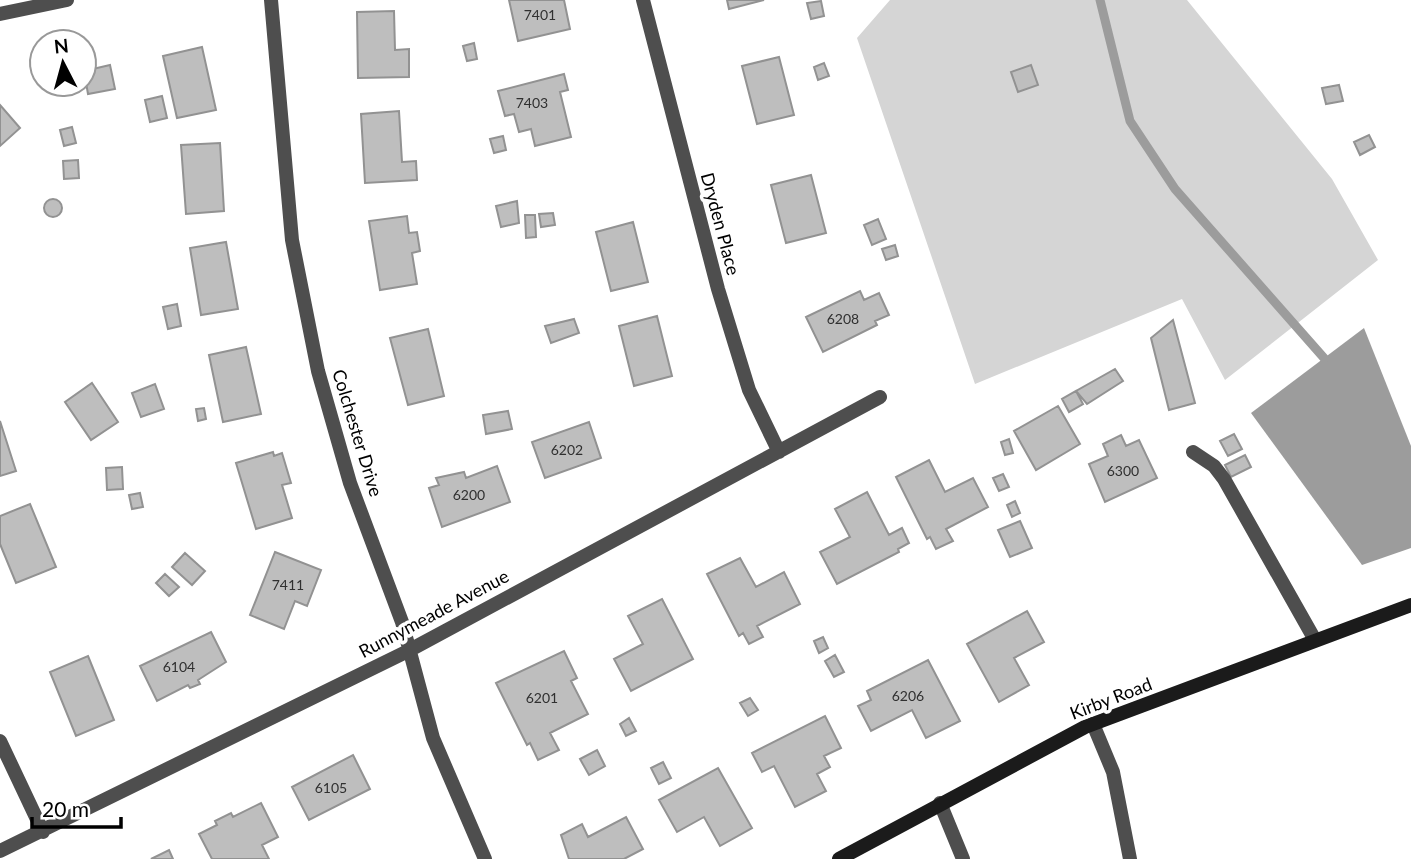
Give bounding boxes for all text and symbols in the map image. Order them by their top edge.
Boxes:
house number: 7401 [524,6,556,23]
north arrow [28,28,98,98]
text: N [53,33,70,58]
house number: 7403 [516,94,548,111]
street label: Dryden Place [697,170,745,277]
house number: 6208 [827,310,859,327]
street label: Colchester Drive [328,366,388,499]
house number: 6202 [551,441,583,458]
house number: 6300 [1107,462,1139,479]
house number: 6200 [453,486,485,503]
street label: Runnymeade Avenue [355,564,512,662]
house number: 7411 [272,576,304,593]
house number: 6104 [163,658,195,675]
street label: Kirby Road [1067,672,1155,724]
house number: 6206 [892,687,924,704]
house number: 6201 [526,689,558,706]
house number: 6105 [315,779,347,796]
scale bar [32,786,121,830]
text: 20 m [42,796,89,821]

